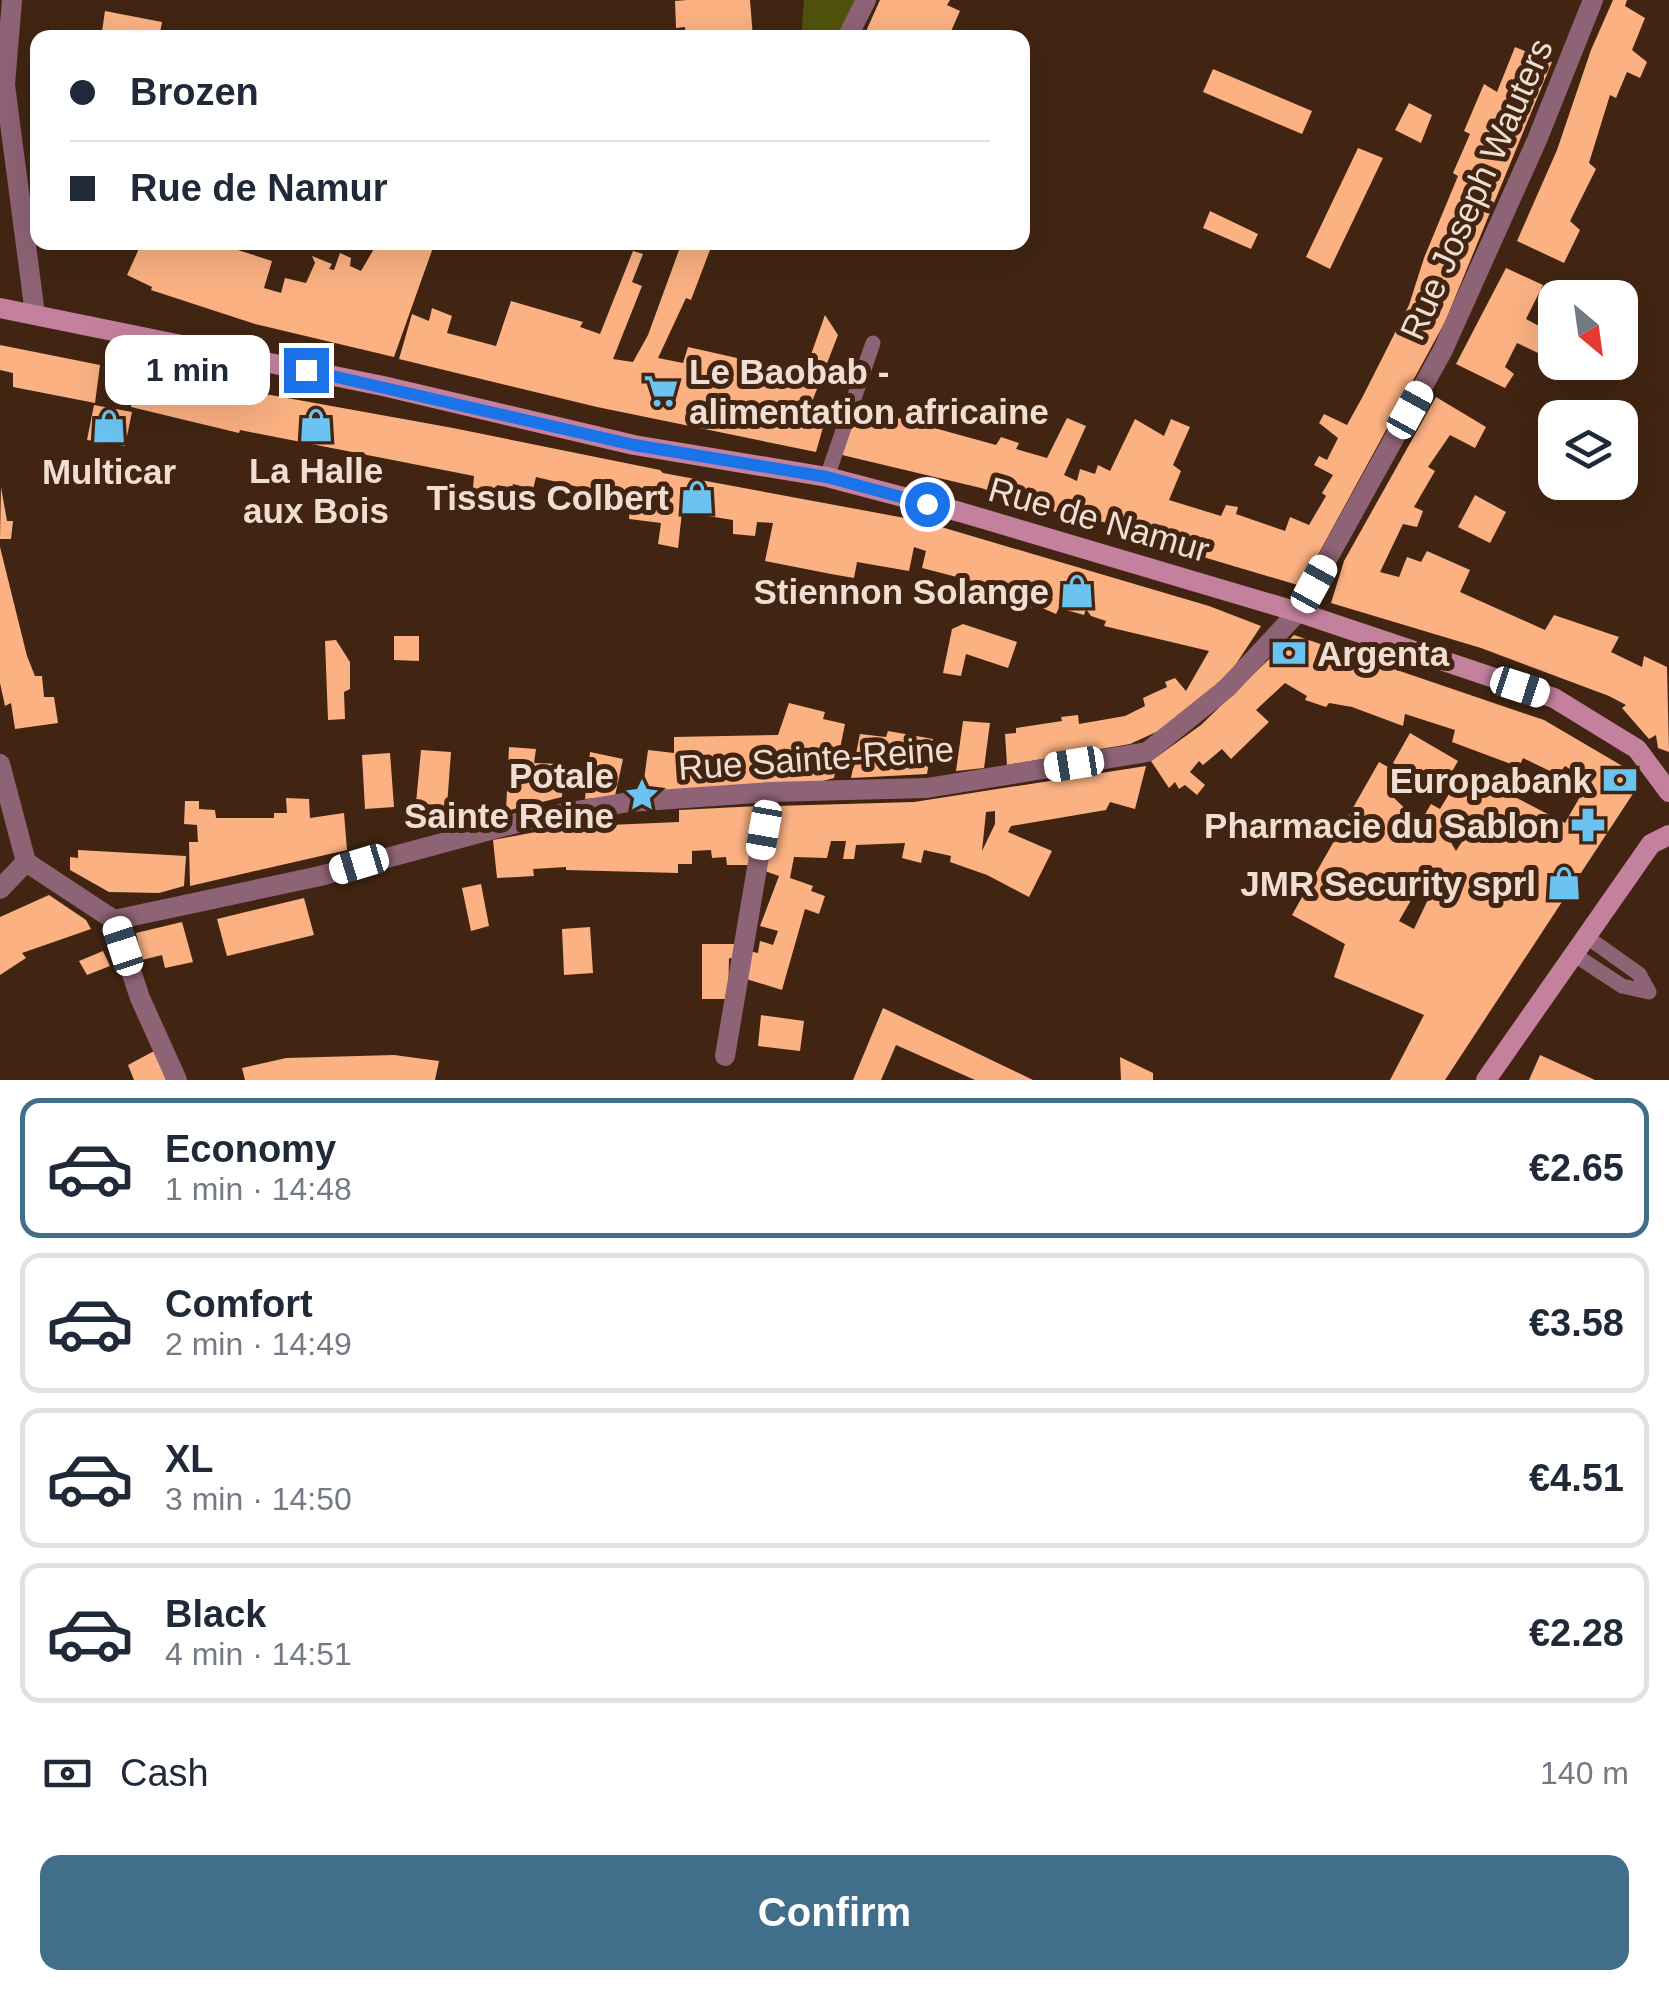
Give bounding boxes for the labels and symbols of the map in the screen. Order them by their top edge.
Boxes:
street label: Rue Joseph Wauters [1392,32,1560,346]
north arrow [1538,280,1638,380]
callout: 1 min [106,335,271,405]
route end [284,348,329,393]
place label: Le Baobab - alimentation africaine [689,352,1049,431]
supermarket icon: Le Baobab - alimentation africaine [642,372,680,410]
car [1382,376,1438,444]
shop icon: La Halle aux Bois [297,406,335,444]
shop icon: Multicar [90,407,128,445]
place label: La Halle aux Bois [243,451,389,530]
place label: Multicar [42,452,176,491]
street label: Rue de Namur [984,469,1214,569]
place label: Tissus Colbert [427,478,669,517]
shop icon: Tissus Colbert [678,478,716,516]
route start [905,482,950,527]
car [1286,550,1342,618]
place label: Stiennon Solange [753,572,1049,611]
shop icon: Stiennon Solange [1058,572,1096,610]
bank icon: Argenta [1270,634,1308,672]
place label: Argenta [1317,634,1450,673]
car [1487,663,1553,711]
street label: Rue Sainte-Reine [677,729,955,787]
car [1042,744,1106,784]
place label: Potale Sainte Reine [404,756,614,835]
place label: Europabank [1390,761,1593,800]
bank icon: Europabank [1601,761,1639,799]
place icon: Potale Sainte Reine [623,776,661,814]
car [744,798,784,862]
place label: Pharmacie du Sablon [1204,806,1560,845]
pharmacy icon: Pharmacie du Sablon [1569,806,1607,844]
car [326,841,392,887]
place label: JMR Security sprl [1240,864,1536,903]
shop icon: JMR Security sprl [1545,864,1583,902]
car [99,913,147,979]

